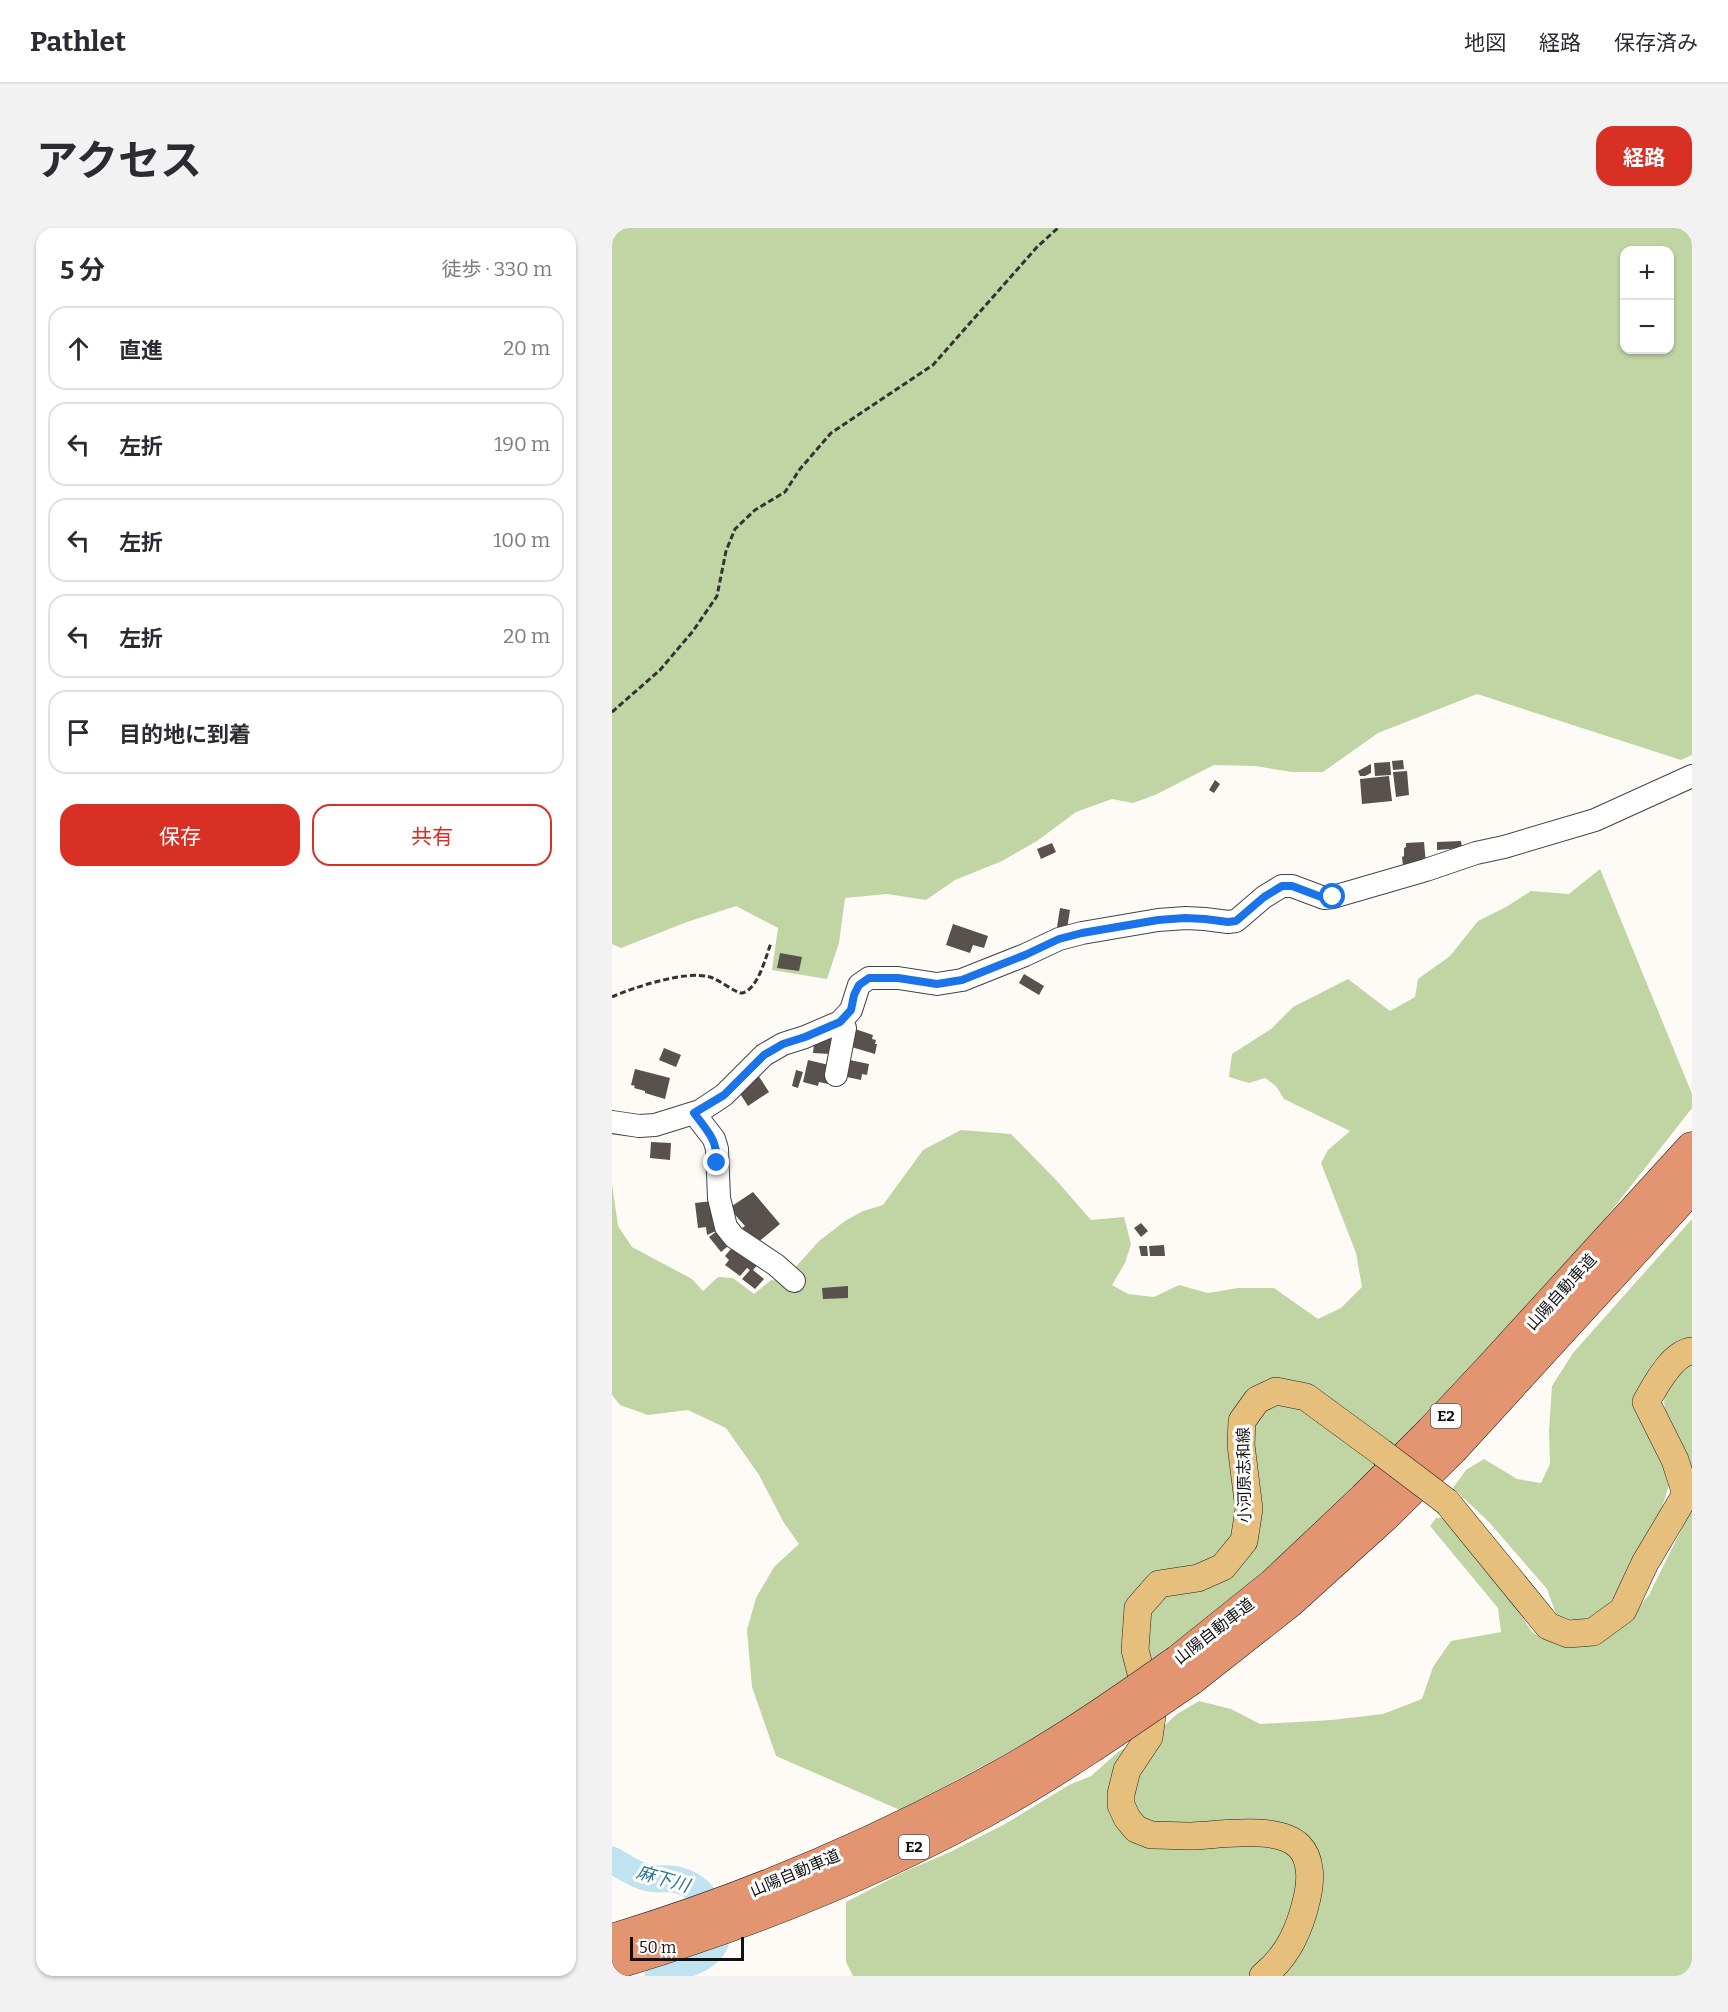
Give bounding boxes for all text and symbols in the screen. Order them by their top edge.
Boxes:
text: Pathlet [30,25,126,58]
text: 地図 [1464,30,1506,56]
text: 経路 [1539,30,1581,56]
text: 保存済み [1614,30,1698,56]
button: 経路 [1596,126,1692,186]
text: アクセス [36,136,202,186]
map controls [1620,246,1674,354]
button: + [1620,246,1674,300]
text: 5 分 [60,255,105,286]
text: 徒歩 · 330 m [441,257,552,281]
button: − [1620,300,1674,354]
icon: ahead [62,332,95,365]
text: 20 m [503,336,550,360]
text: 直進 [119,337,163,364]
icon: left [62,428,95,461]
text: 190 m [494,432,550,456]
text: 左折 [119,433,163,460]
icon: left [62,524,95,557]
text: 100 m [493,528,550,552]
text: 左折 [119,529,163,556]
icon: left [62,620,95,653]
text: 20 m [503,624,550,648]
text: 左折 [119,625,163,652]
icon: arrive [62,716,95,749]
text: 目的地に到着 [119,721,251,748]
button: 保存 [60,804,300,866]
button: 共有 [312,804,552,866]
route start [1319,883,1345,909]
route end [703,1149,729,1175]
street label: 山陽自動車道 [1522,1250,1600,1334]
road number: E2 [1431,1404,1461,1428]
street label: 小河原志和線 [1234,1427,1254,1523]
street label: 山陽自動車道 [1170,1594,1258,1668]
road number: E2 [899,1835,929,1859]
street label: 山陽自動車道 [747,1845,843,1901]
water label: 麻下川 [634,1861,694,1898]
scale bar [630,1934,744,1962]
text: 50 m [639,1938,676,1957]

